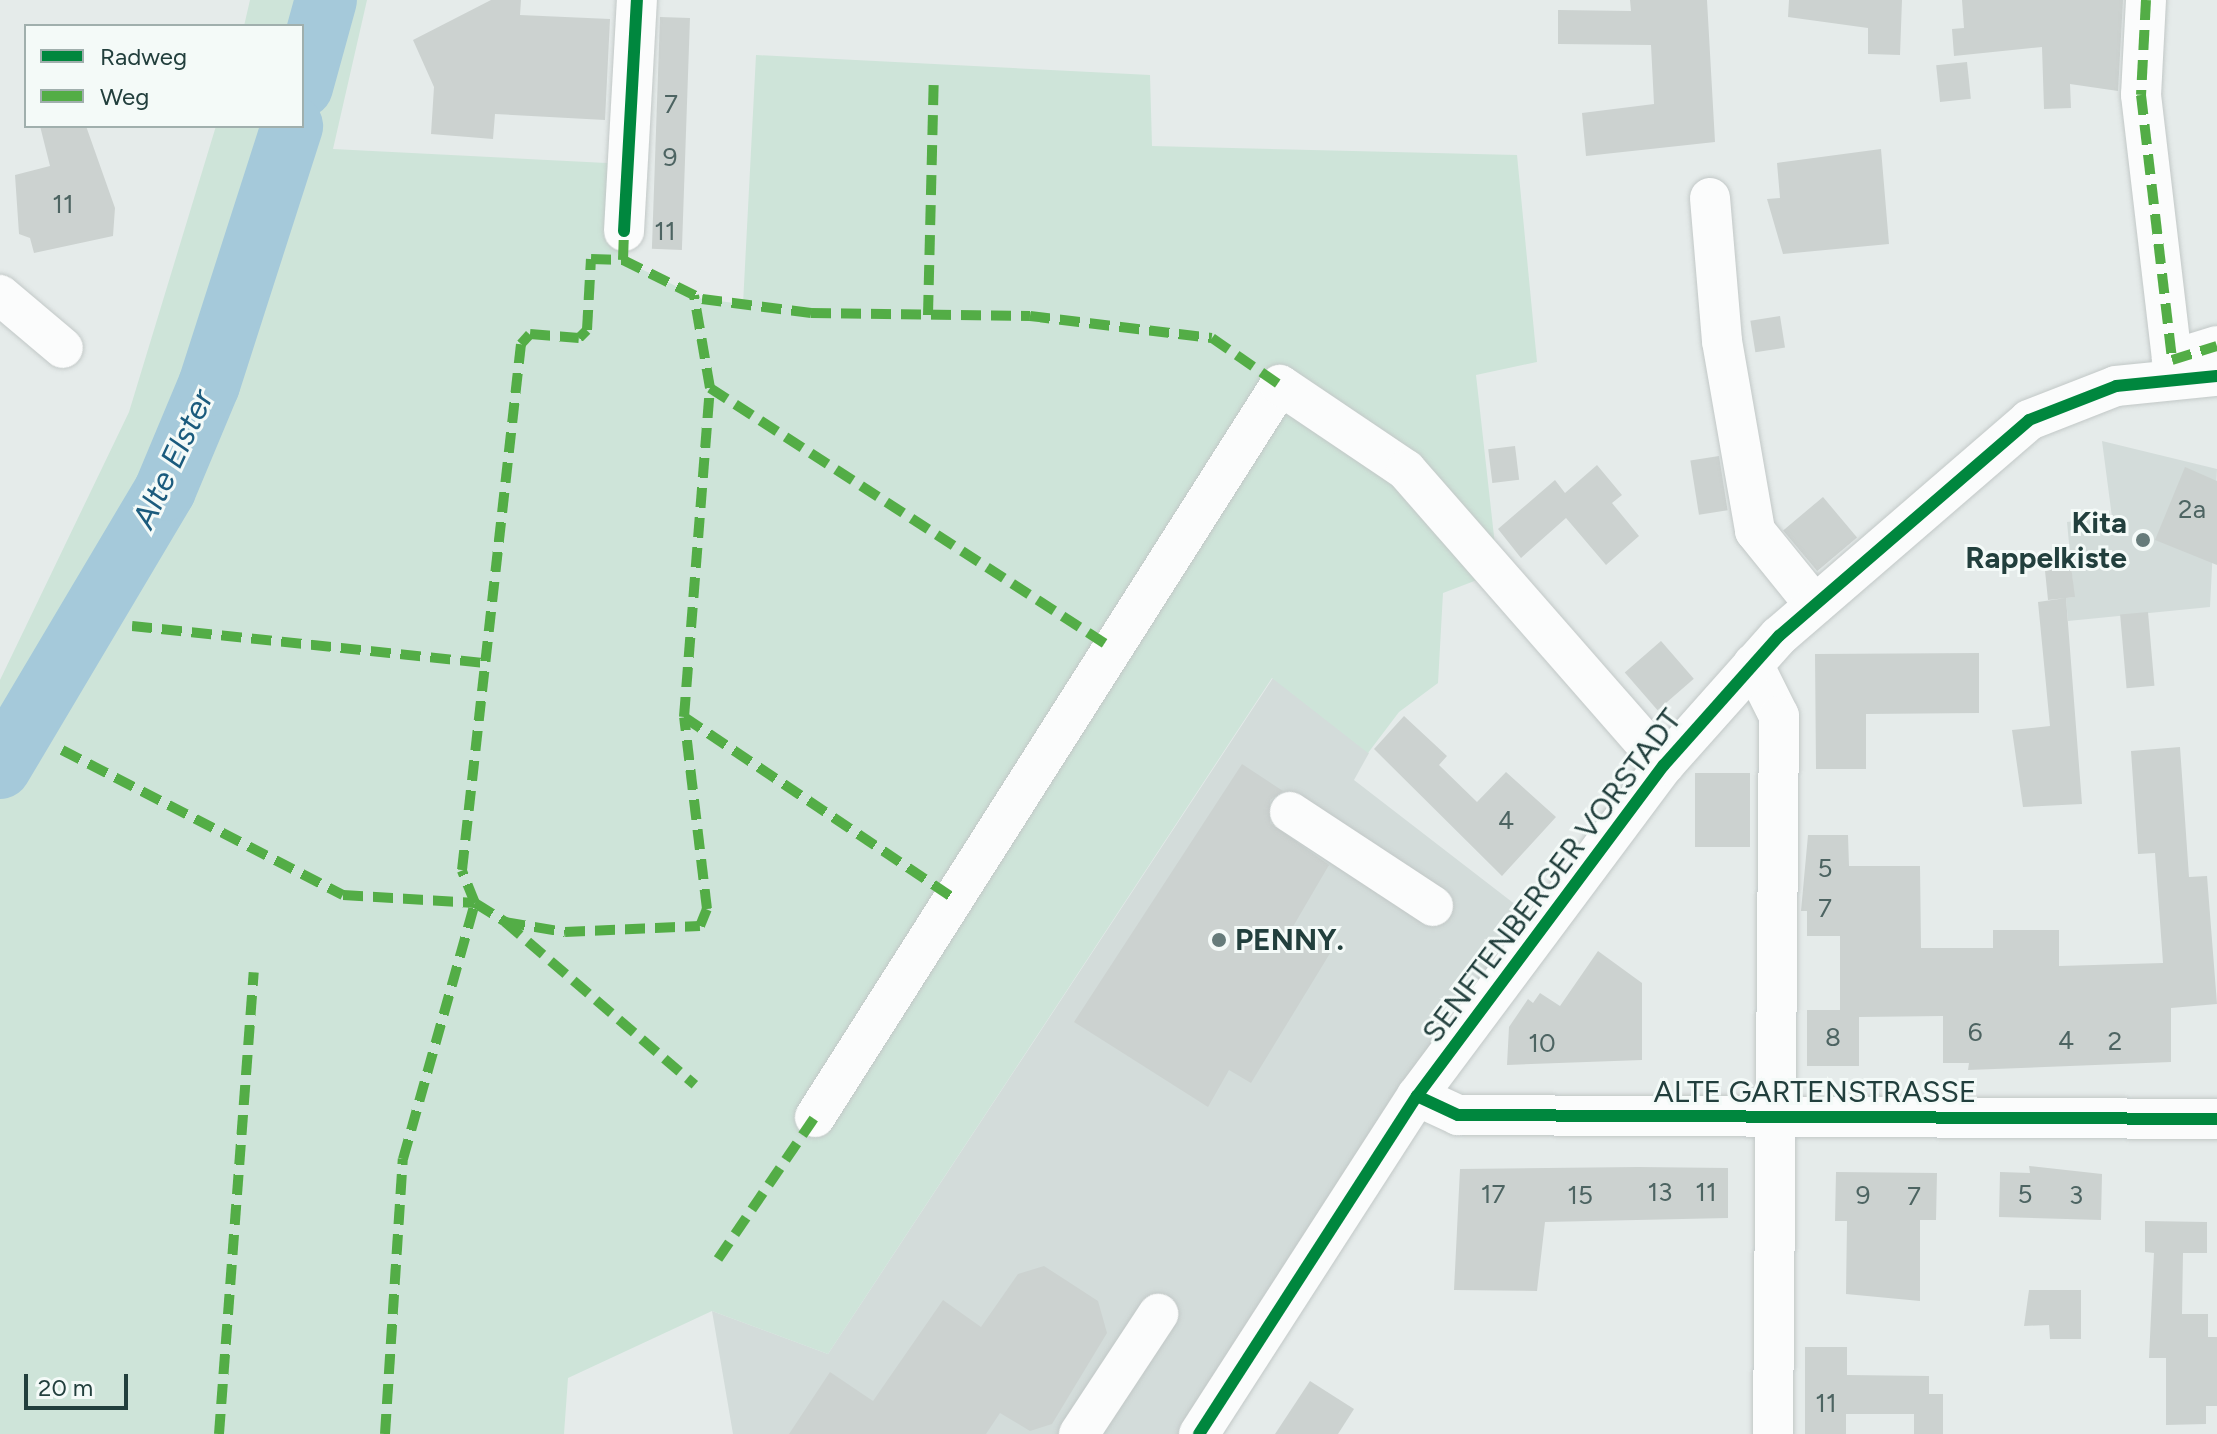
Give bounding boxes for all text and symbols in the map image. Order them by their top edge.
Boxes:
legend [24,24,304,128]
text: Radweg [100,42,187,71]
text: Weg [100,82,149,111]
house number: 7 [664,89,678,121]
house number: 9 [663,142,677,174]
house number: 11 [52,189,74,221]
house number: 11 [654,216,676,248]
water label: Alte Elster [124,384,222,534]
house number: 2a [2178,494,2206,526]
place label: Kita Rappelkiste [1965,505,2127,576]
marker: Kita Rappelkiste [2134,531,2152,549]
street label: SENFTENBERGER VORSTADT [1415,702,1689,1050]
house number: 4 [1498,805,1514,837]
house number: 5 [1818,853,1832,885]
house number: 7 [1818,893,1832,925]
place label: PENNY. [1235,922,1344,958]
marker: PENNY. [1210,931,1228,949]
house number: 6 [1968,1017,1982,1049]
house number: 8 [1825,1022,1841,1054]
house number: 4 [2058,1025,2074,1057]
house number: 2 [2108,1026,2122,1058]
house number: 10 [1528,1028,1556,1060]
street label: ALTE GARTENSTRASSE [1653,1074,1977,1110]
house number: 13 [1648,1177,1672,1209]
house number: 11 [1695,1177,1717,1209]
house number: 17 [1481,1179,1505,1211]
house number: 5 [2018,1179,2032,1211]
house number: 15 [1567,1180,1593,1212]
house number: 9 [1856,1180,1870,1212]
house number: 3 [2069,1180,2083,1212]
house number: 7 [1907,1181,1921,1213]
scale bar [28,1358,132,1408]
text: 20 m [38,1373,93,1402]
house number: 11 [1815,1388,1837,1420]

